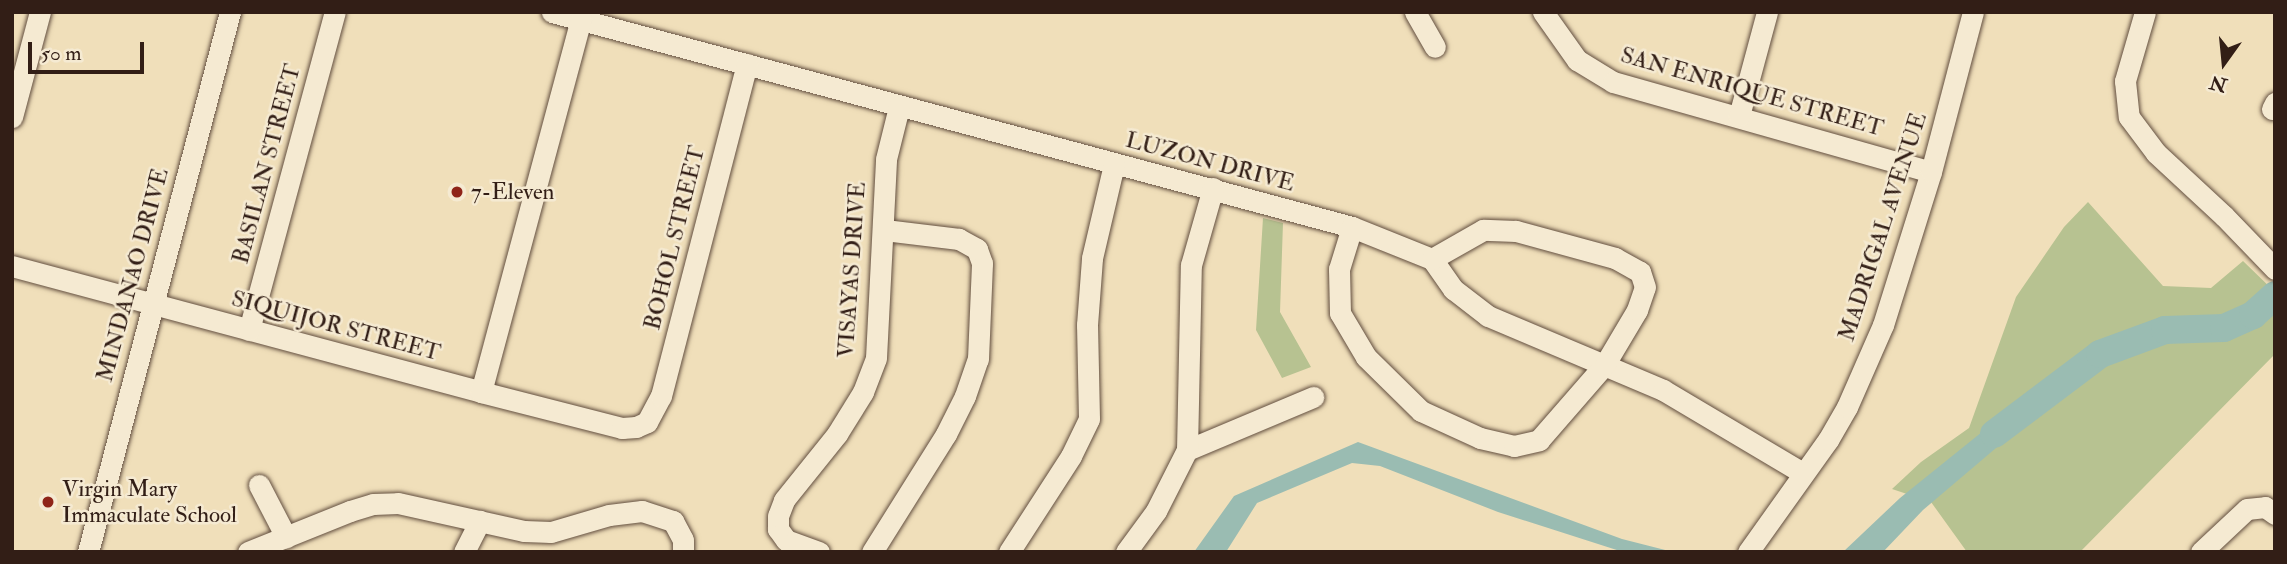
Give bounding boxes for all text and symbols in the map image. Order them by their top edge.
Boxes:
scale bar [32,28,147,72]
north arrow [2189,28,2259,98]
text: 50 m [41,40,82,67]
street label: SAN ENRIQUE STREET [1617,41,1887,143]
street label: BASILAN STREET [227,61,307,267]
text: N [2207,69,2230,97]
street label: MADRIGAL AVENUE [1833,109,1933,345]
street label: LUZON DRIVE [1123,126,1297,198]
street label: BOHOL STREET [639,143,711,333]
street label: MINDANAO DRIVE [91,165,175,385]
place label: 7-Eleven [471,178,554,206]
street label: VISAYAS DRIVE [832,181,872,359]
marker: 7-Eleven [449,184,465,200]
street label: SIQUIJOR STREET [229,285,443,367]
place label: Virgin Mary Immaculate School [62,475,237,529]
marker: Virgin Mary Immaculate School [40,494,56,510]

